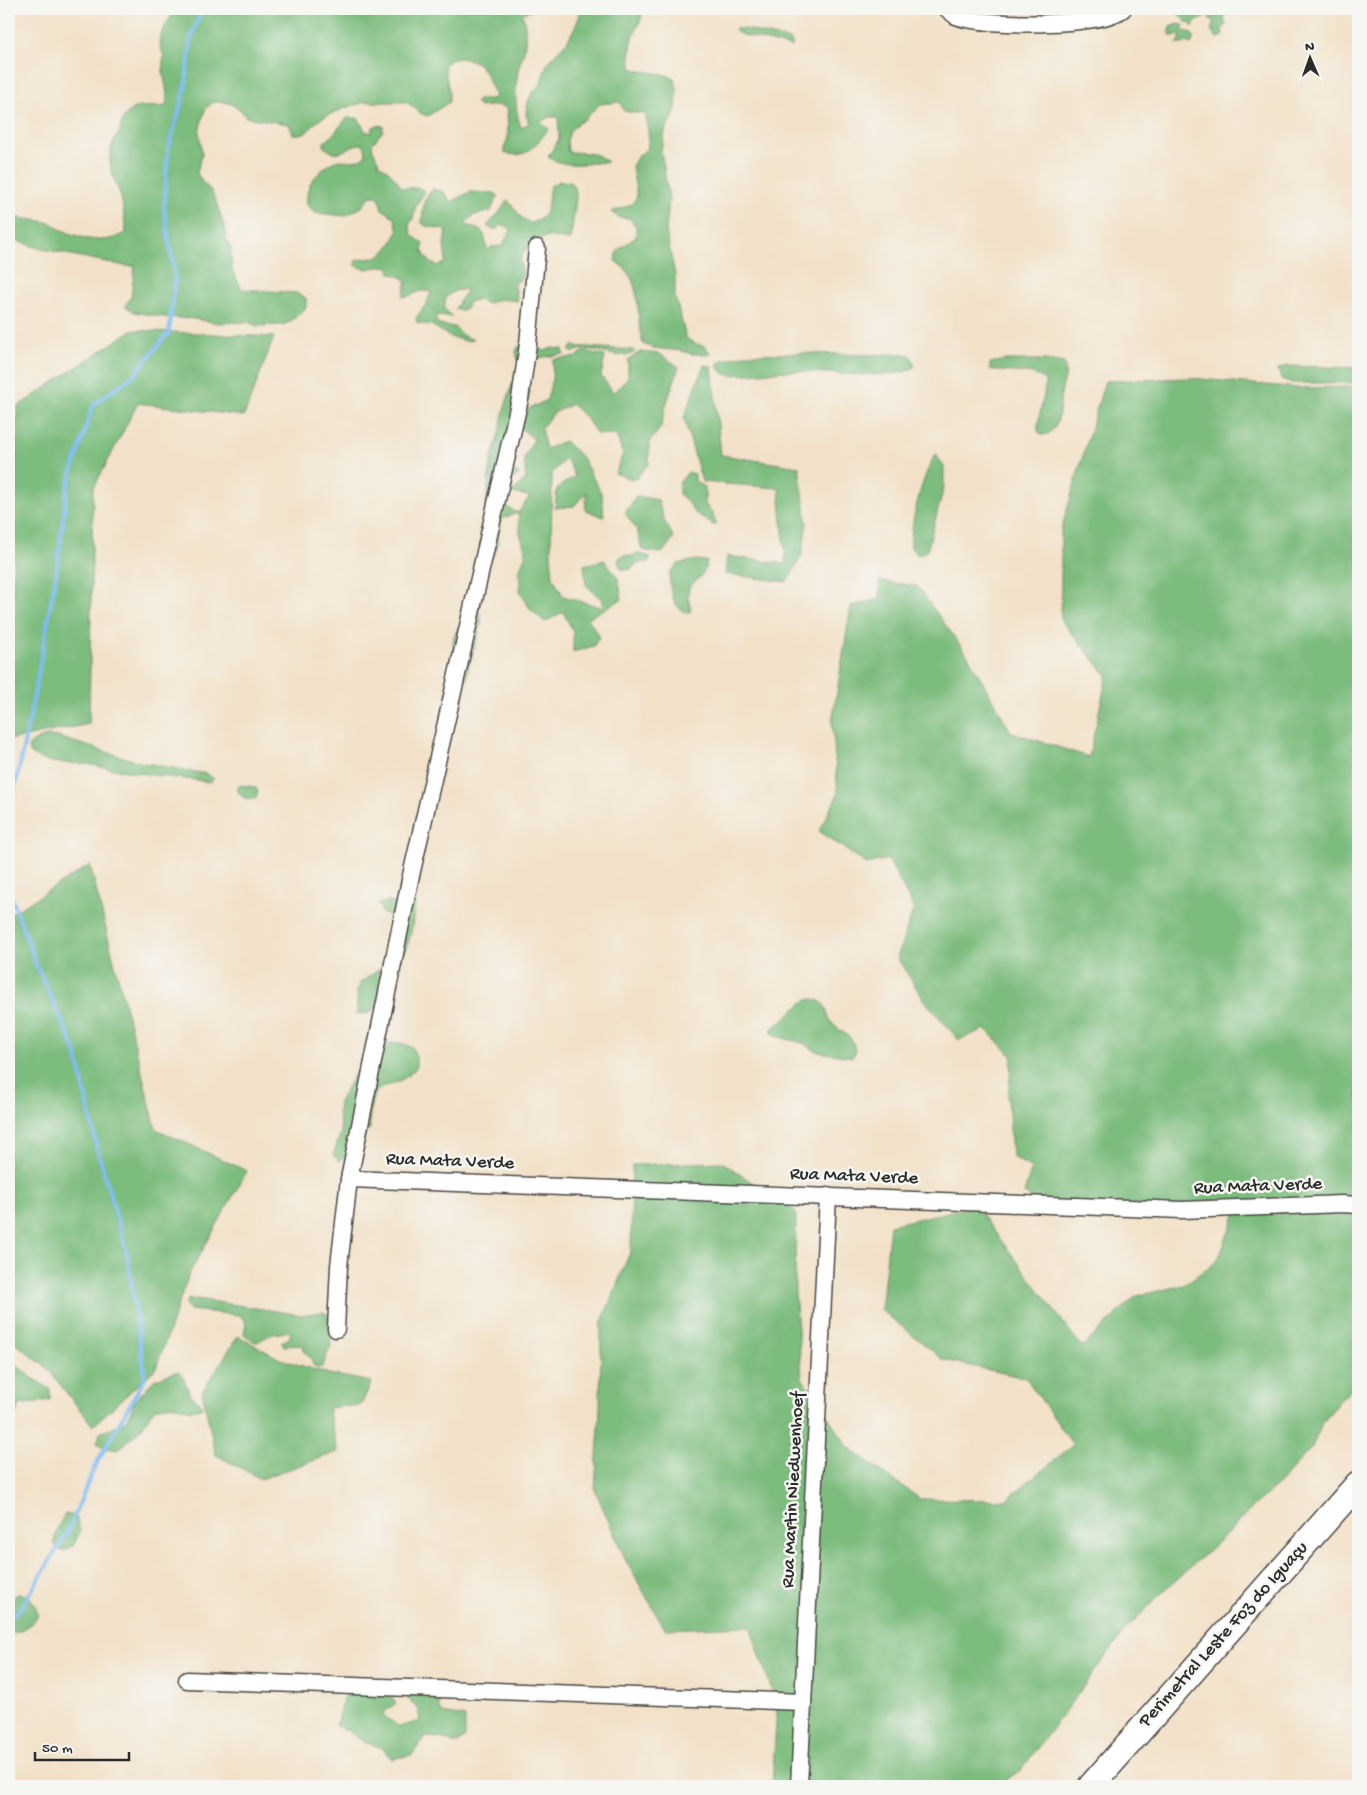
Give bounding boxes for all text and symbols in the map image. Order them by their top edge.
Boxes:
north arrow [1284,32,1334,82]
text: N [1305,39,1314,56]
street label: Rua Mata Verde [385,1148,515,1176]
street label: Rua Mata Verde [789,1163,919,1191]
street label: Rua Mata Verde [1193,1173,1323,1201]
street label: Rua Martin Niedwenhoef [777,1389,811,1589]
street label: Perimetral Leste Foz do Iguaçu [1134,1537,1314,1733]
scale bar [35,1730,129,1762]
text: 50 m [42,1740,73,1758]

